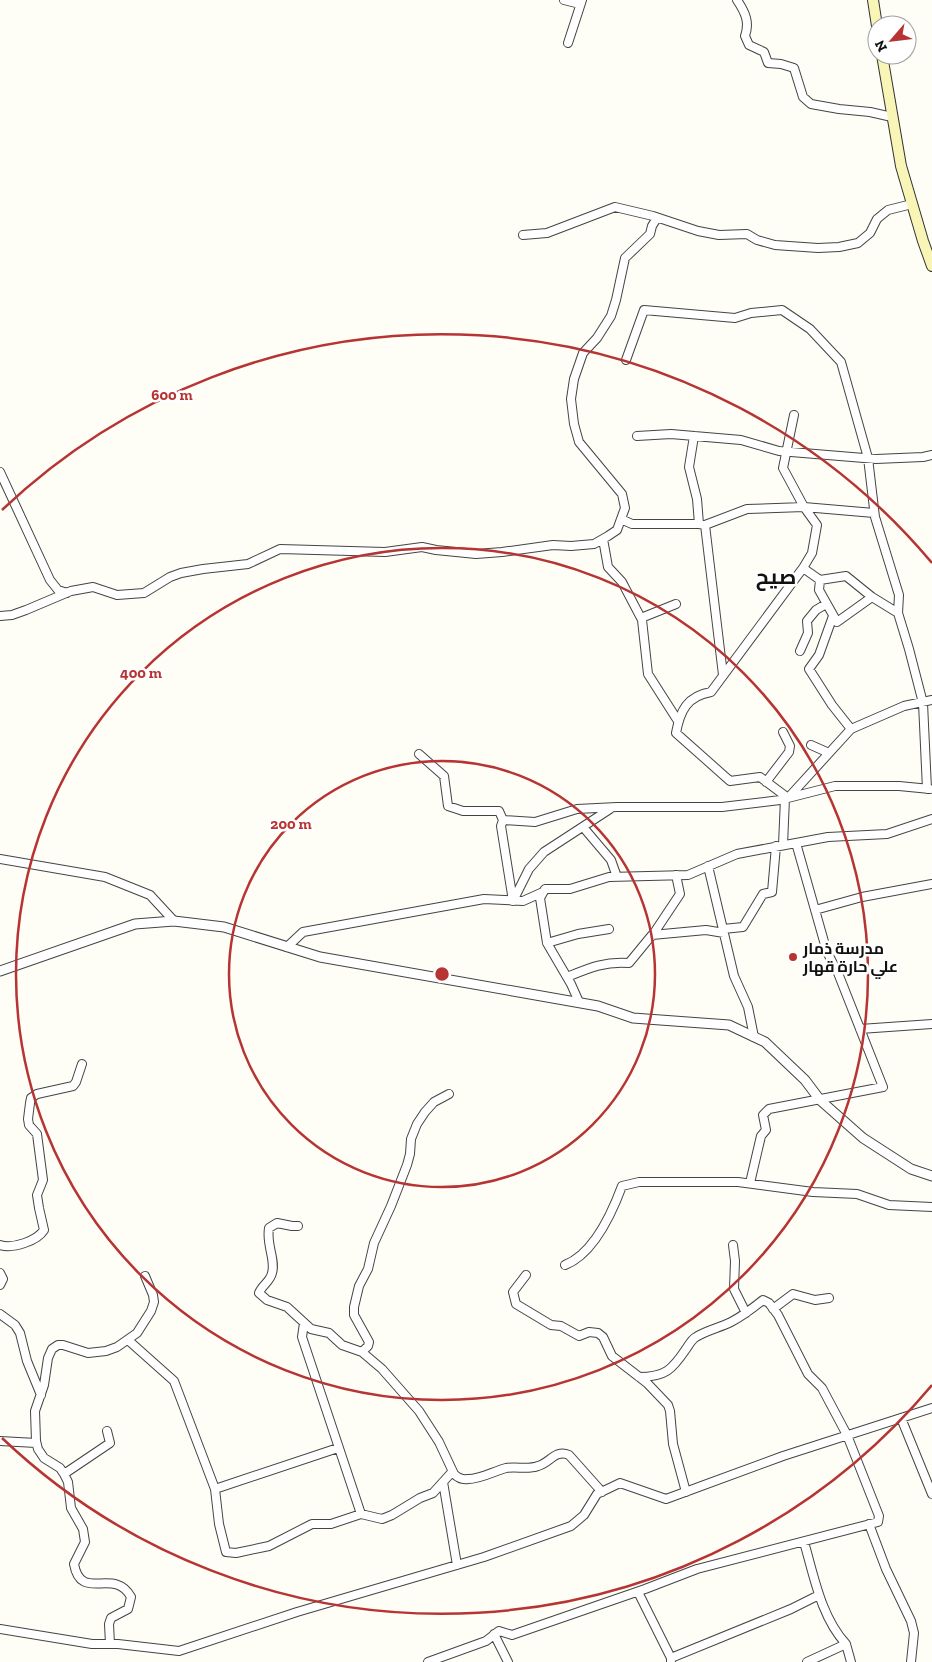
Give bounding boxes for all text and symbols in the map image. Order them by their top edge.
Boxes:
north arrow [867,15,917,65]
text: N [871,37,891,55]
text: 600 m [151,386,193,404]
district label: صيح [756,564,796,591]
text: 400 m [120,664,162,682]
text: 200 m [270,815,312,833]
place label: مدرسة ذمار علي حارة قهار [802,939,898,979]
marker: مدرسة ذمار علي حارة قهار [787,951,799,963]
centre of rings [433,965,451,983]

